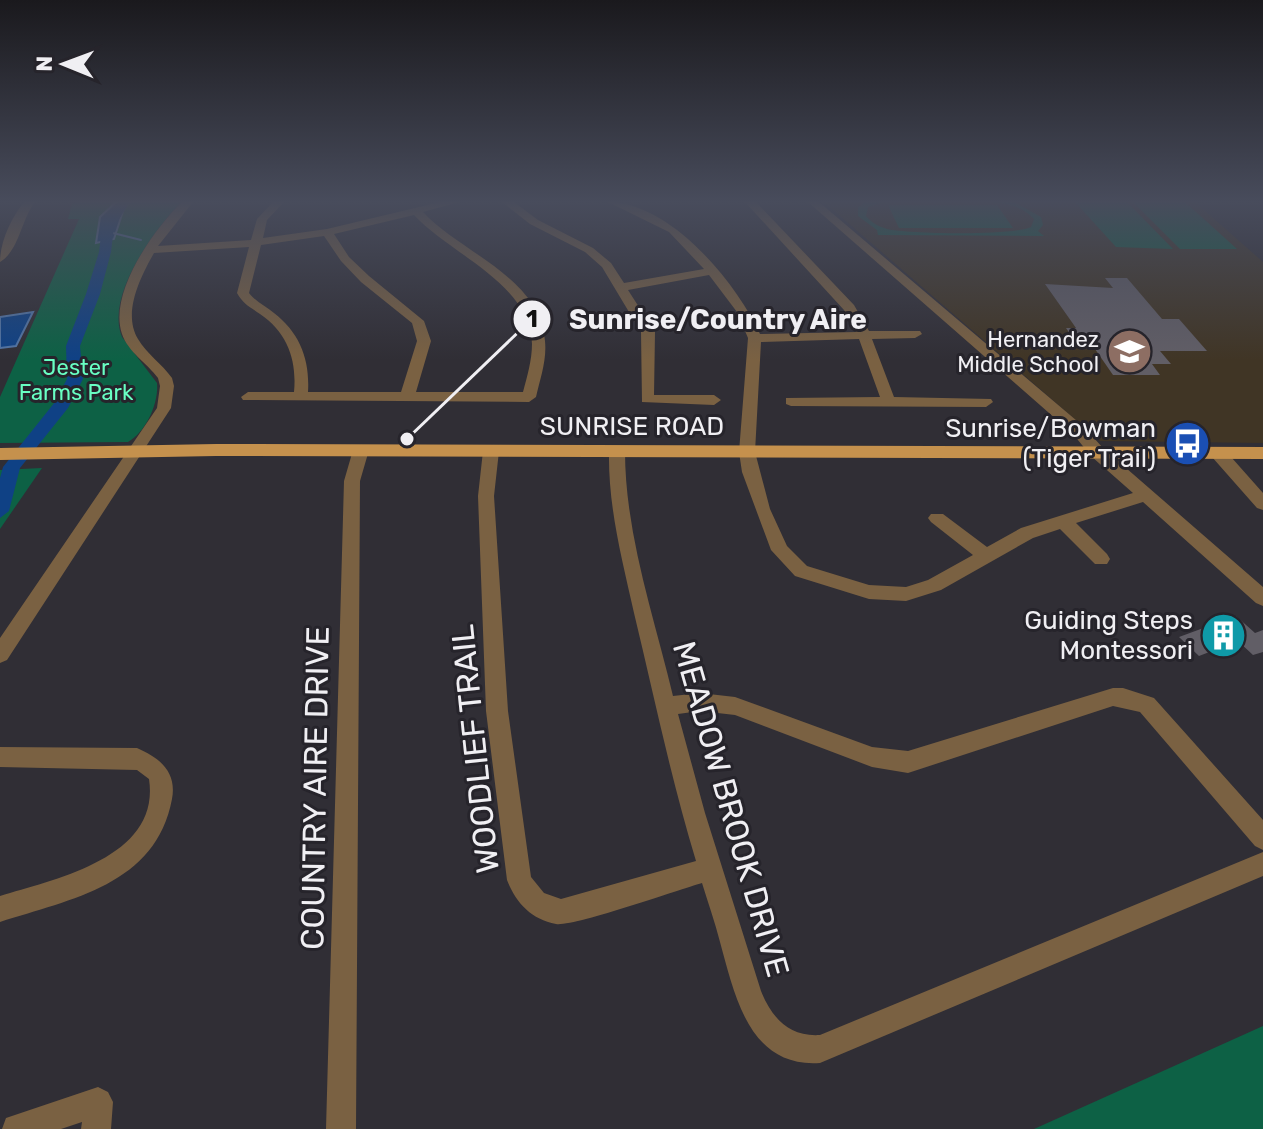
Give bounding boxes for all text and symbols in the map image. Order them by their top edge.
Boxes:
north arrow [24,24,104,104]
text: N [31,56,58,72]
callout: Sunrise/Country Aire [512,293,883,345]
text: Sunrise/Country Aire [569,303,867,336]
text: 1 [526,305,538,333]
place label: Hernandez Middle School [957,326,1099,378]
school or university icon: Hernandez Middle School [1106,328,1154,376]
park label: Jester Farms Park [19,354,134,406]
street label: SUNRISE ROAD [540,411,724,442]
place label: Sunrise/Bowman (Tiger Trail) [945,413,1156,474]
bus stop icon: Sunrise/Bowman (Tiger Trail) [1163,419,1211,467]
place label: Guiding Steps Montessori [1024,605,1193,666]
building icon: Guiding Steps Montessori [1200,611,1248,659]
street label: WOODLIEF TRAIL [443,623,507,875]
street label: COUNTRY AIRE DRIVE [293,626,337,950]
street label: MEADOW BROOK DRIVE [665,637,797,981]

